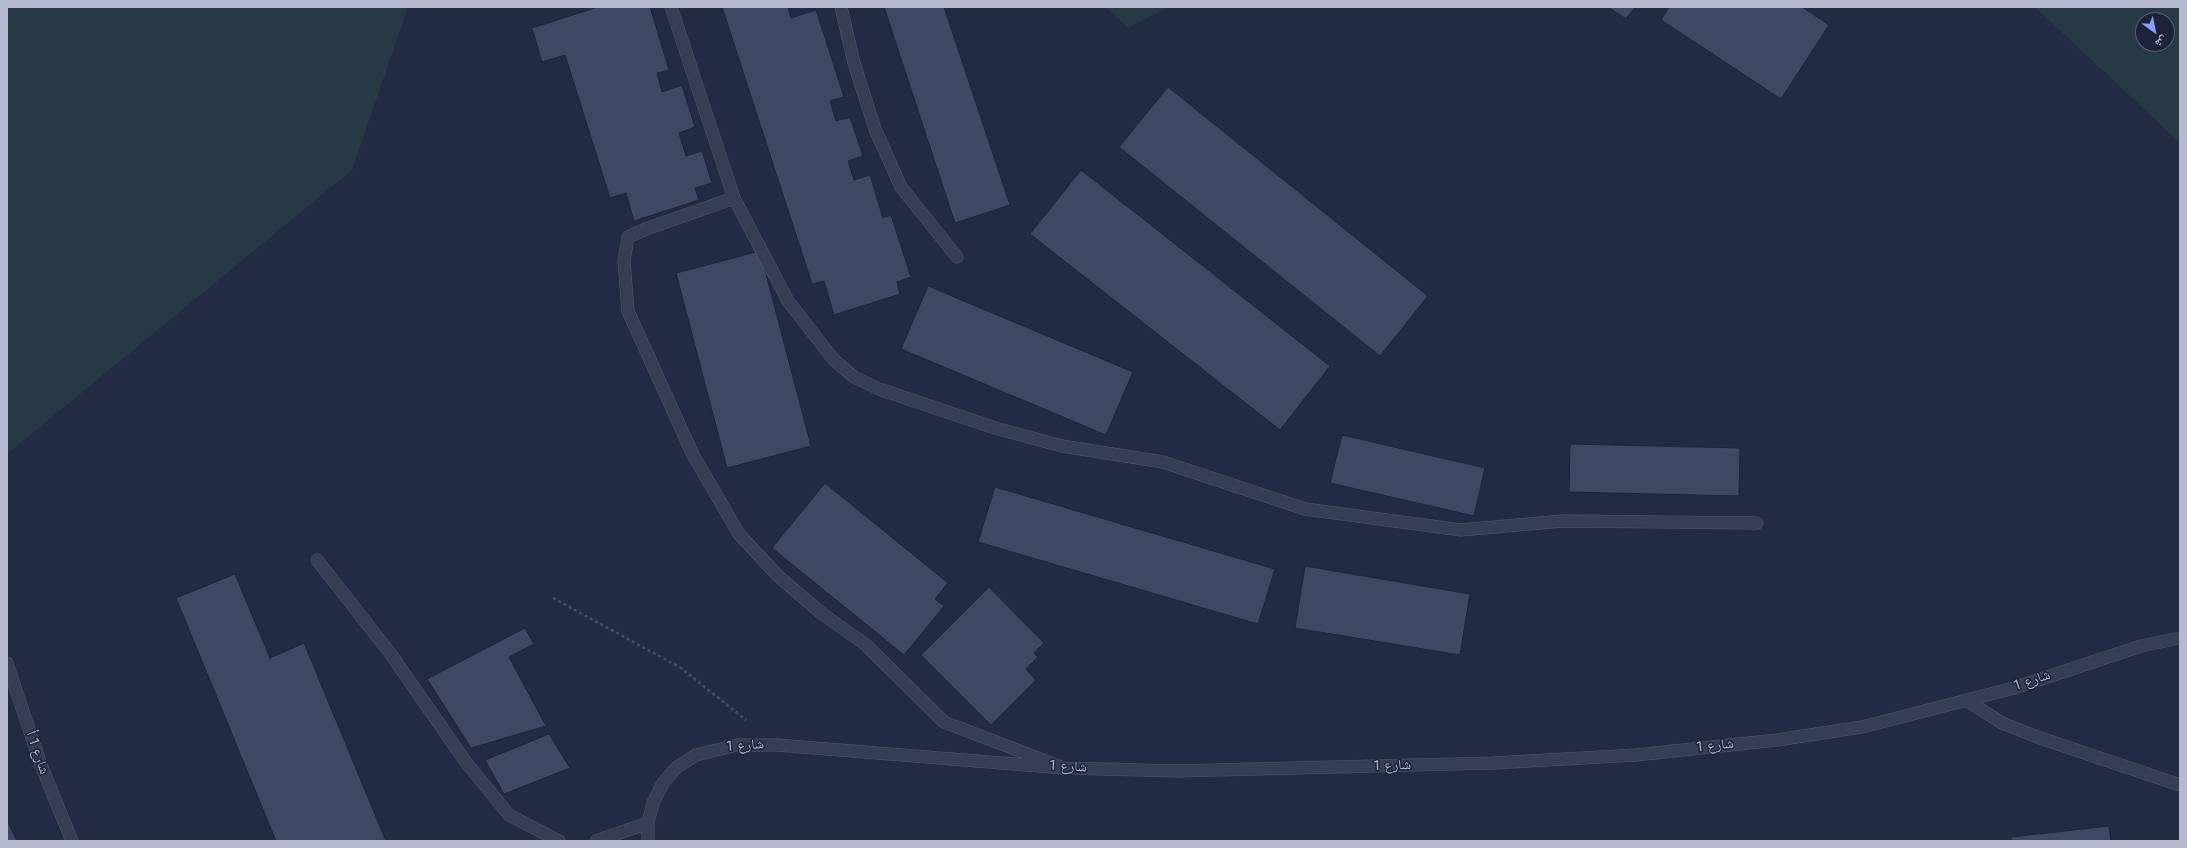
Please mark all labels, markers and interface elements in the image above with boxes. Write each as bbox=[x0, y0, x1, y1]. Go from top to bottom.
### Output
north arrow bbox=[2135, 12, 2175, 52]
text: ش bbox=[2153, 33, 2170, 50]
street label: شارع 1 bbox=[2011, 667, 2053, 695]
street label: شارع 1 أ bbox=[22, 729, 52, 777]
street label: شارع 1 bbox=[725, 736, 765, 756]
street label: شارع 1 bbox=[1695, 736, 1735, 756]
street label: شارع 1 bbox=[1373, 757, 1411, 775]
street label: شارع 1 bbox=[1049, 758, 1087, 776]

